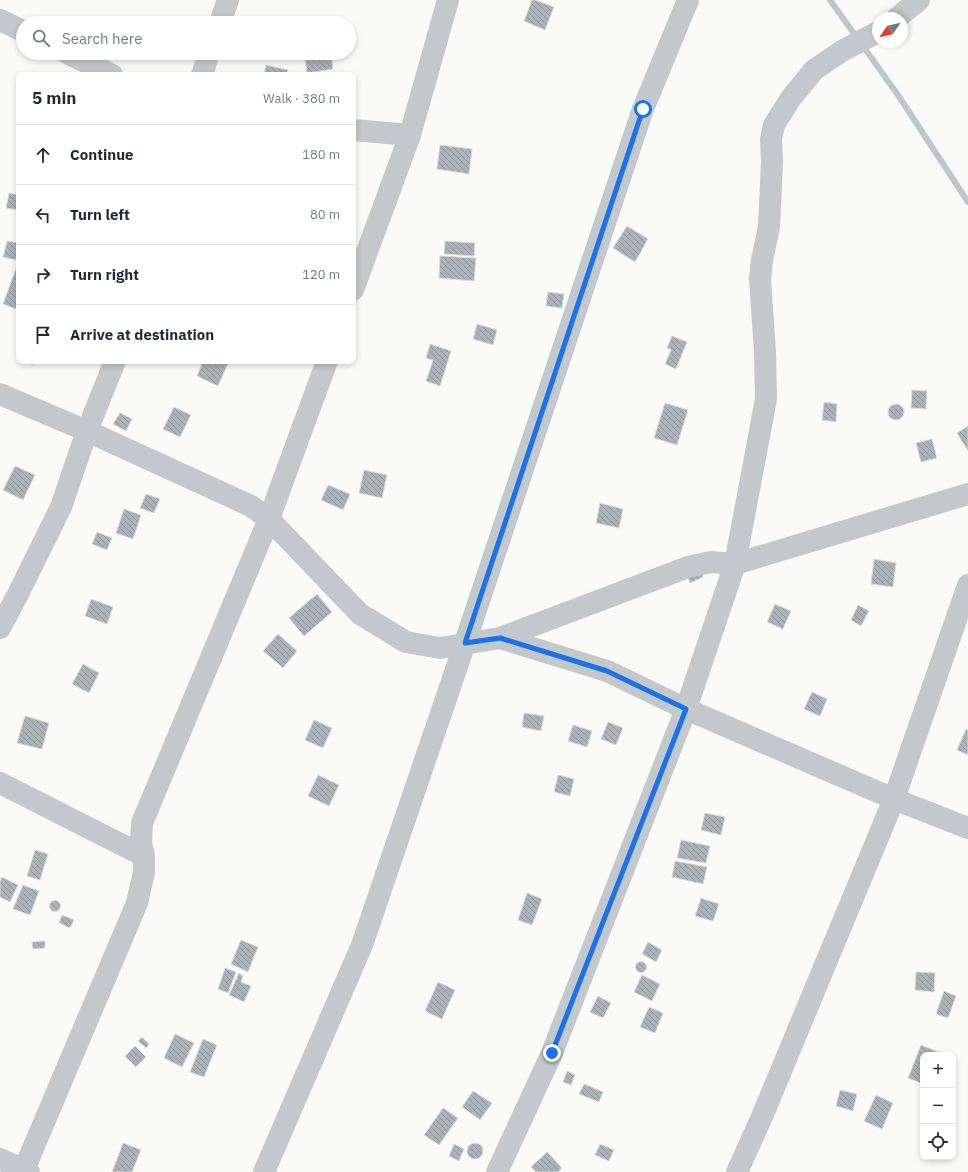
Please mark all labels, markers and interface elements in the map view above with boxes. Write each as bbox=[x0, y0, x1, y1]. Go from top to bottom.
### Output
north arrow bbox=[872, 12, 908, 48]
search box bbox=[16, 16, 356, 60]
icon: search bbox=[30, 27, 52, 49]
text: Search here bbox=[62, 29, 142, 48]
text: 5 min bbox=[32, 87, 76, 109]
text: Walk · 380 m bbox=[263, 90, 340, 107]
route start bbox=[634, 100, 652, 118]
icon: ahead bbox=[32, 144, 54, 166]
text: Continue bbox=[70, 145, 134, 164]
text: 180 m bbox=[302, 146, 340, 163]
icon: left bbox=[32, 204, 54, 226]
text: Turn left bbox=[70, 205, 130, 224]
text: 80 m bbox=[310, 206, 340, 223]
icon: right bbox=[32, 264, 54, 286]
text: Turn right bbox=[70, 265, 139, 284]
text: 120 m bbox=[302, 266, 340, 283]
icon: arrive bbox=[32, 324, 54, 346]
text: Arrive at destination bbox=[70, 325, 214, 344]
route end bbox=[543, 1044, 561, 1062]
map controls bbox=[920, 1052, 956, 1160]
button: + bbox=[920, 1052, 956, 1088]
button: − bbox=[920, 1088, 956, 1124]
button: locate bbox=[920, 1124, 956, 1160]

